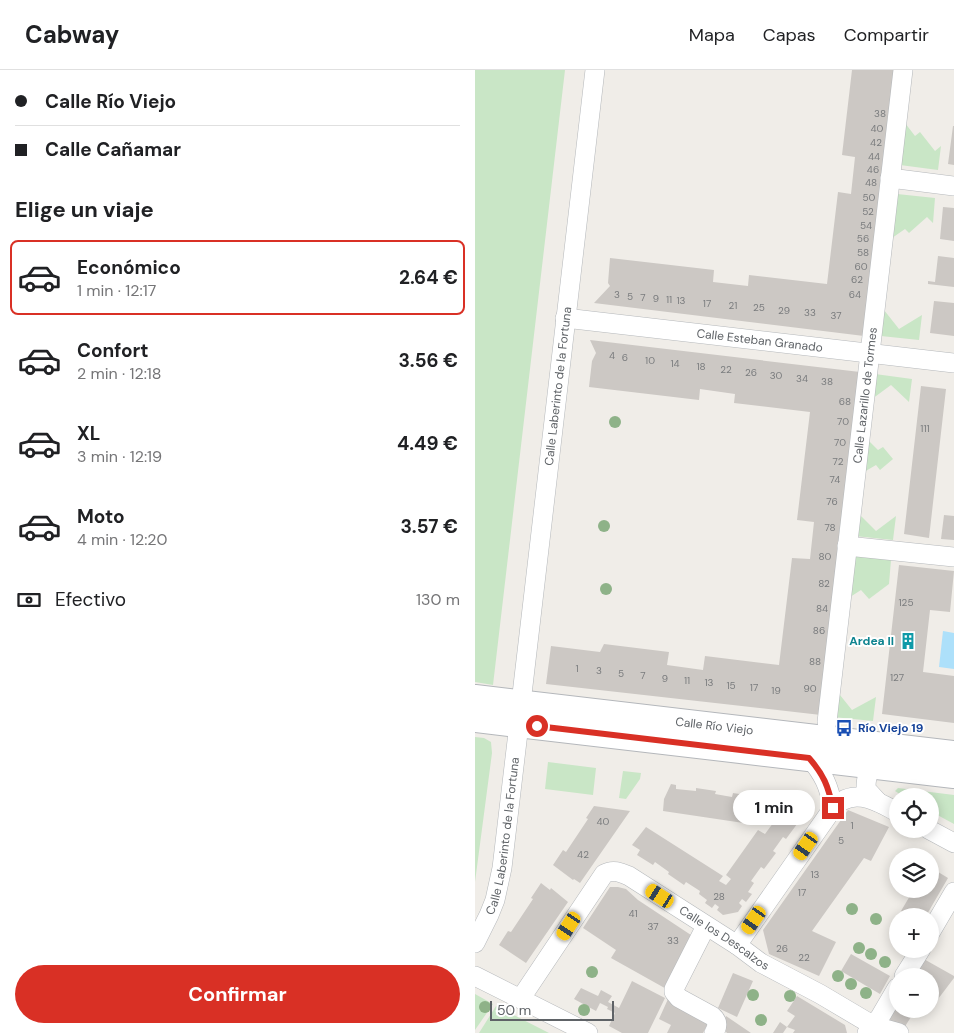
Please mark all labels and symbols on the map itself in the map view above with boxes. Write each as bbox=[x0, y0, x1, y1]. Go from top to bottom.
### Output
house number: 38 bbox=[874, 107, 886, 120]
house number: 40 bbox=[871, 122, 884, 135]
house number: 42 bbox=[870, 136, 882, 149]
house number: 44 bbox=[868, 150, 880, 163]
house number: 46 bbox=[867, 163, 879, 176]
house number: 48 bbox=[865, 176, 877, 189]
house number: 50 bbox=[863, 191, 876, 204]
house number: 52 bbox=[862, 205, 874, 218]
house number: 54 bbox=[860, 219, 872, 232]
house number: 56 bbox=[857, 232, 869, 245]
house number: 58 bbox=[857, 246, 869, 259]
house number: 60 bbox=[854, 260, 868, 273]
house number: 62 bbox=[851, 273, 863, 286]
house number: 3 bbox=[614, 288, 620, 301]
house number: 64 bbox=[849, 288, 861, 301]
house number: 5 bbox=[627, 290, 633, 303]
house number: 7 bbox=[640, 291, 646, 304]
house number: 9 bbox=[653, 292, 659, 305]
house number: 11 bbox=[666, 293, 672, 306]
house number: 13 bbox=[676, 294, 686, 307]
house number: 17 bbox=[703, 297, 711, 310]
house number: 21 bbox=[729, 299, 737, 312]
house number: 25 bbox=[753, 301, 765, 314]
house number: 29 bbox=[778, 304, 790, 317]
street label: Calle Laberinto de la Fortuna bbox=[541, 306, 575, 466]
house number: 33 bbox=[804, 306, 816, 319]
house number: 37 bbox=[830, 309, 842, 322]
street label: Calle Esteban Granado bbox=[696, 325, 824, 356]
street label: Calle Lazarillo de Tormes bbox=[849, 326, 881, 464]
house number: 4 bbox=[609, 349, 615, 362]
house number: 6 bbox=[622, 351, 628, 364]
house number: 10 bbox=[645, 354, 655, 367]
house number: 14 bbox=[670, 357, 680, 370]
house number: 18 bbox=[696, 360, 706, 373]
house number: 22 bbox=[720, 363, 732, 376]
house number: 26 bbox=[745, 366, 757, 379]
house number: 30 bbox=[770, 369, 783, 382]
house number: 34 bbox=[796, 372, 808, 385]
house number: 38 bbox=[821, 375, 833, 388]
house number: 68 bbox=[839, 395, 851, 408]
house number: 70 bbox=[837, 415, 849, 428]
house number: 111 bbox=[920, 422, 930, 435]
house number: 70 bbox=[834, 436, 846, 449]
house number: 72 bbox=[833, 455, 844, 468]
house number: 74 bbox=[830, 473, 840, 486]
house number: 76 bbox=[826, 495, 838, 508]
house number: 78 bbox=[824, 521, 836, 534]
house number: 80 bbox=[819, 550, 832, 563]
house number: 82 bbox=[818, 577, 830, 590]
house number: 125 bbox=[899, 596, 913, 609]
house number: 84 bbox=[816, 602, 828, 615]
house number: 86 bbox=[813, 624, 825, 637]
building icon: Ardea II bbox=[898, 631, 918, 651]
place label: Ardea II bbox=[849, 633, 894, 649]
house number: 88 bbox=[809, 655, 821, 668]
house number: 1 bbox=[575, 662, 579, 675]
house number: 3 bbox=[596, 664, 602, 677]
house number: 5 bbox=[618, 667, 624, 680]
house number: 7 bbox=[640, 669, 646, 682]
house number: 127 bbox=[890, 671, 904, 684]
house number: 9 bbox=[662, 672, 668, 685]
house number: 11 bbox=[684, 674, 690, 687]
house number: 13 bbox=[704, 676, 714, 689]
house number: 15 bbox=[726, 679, 736, 692]
house number: 17 bbox=[750, 681, 758, 694]
house number: 90 bbox=[803, 682, 817, 695]
house number: 19 bbox=[771, 684, 781, 697]
street label: Calle Río Viejo bbox=[674, 713, 754, 738]
route start bbox=[526, 715, 548, 737]
bus stop icon: Río Viejo 19 bbox=[834, 718, 854, 738]
place label: Río Viejo 19 bbox=[858, 720, 924, 736]
street label: Calle Laberinto de la Fortuna bbox=[482, 756, 523, 917]
callout: 1 min bbox=[733, 790, 815, 826]
route end bbox=[822, 797, 844, 819]
house number: 40 bbox=[597, 815, 610, 828]
house number: 1 bbox=[850, 819, 854, 832]
car bbox=[791, 829, 820, 863]
house number: 5 bbox=[838, 834, 844, 847]
house number: 42 bbox=[577, 848, 589, 861]
house number: 13 bbox=[810, 868, 820, 881]
car bbox=[643, 882, 676, 910]
house number: 17 bbox=[798, 886, 806, 899]
house number: 28 bbox=[713, 890, 725, 903]
street label: Calle los Descalzos bbox=[676, 902, 772, 974]
car bbox=[739, 903, 768, 937]
house number: 41 bbox=[628, 907, 638, 920]
car bbox=[554, 909, 583, 943]
house number: 37 bbox=[647, 920, 659, 933]
house number: 33 bbox=[667, 934, 679, 947]
house number: 26 bbox=[776, 942, 788, 955]
house number: 22 bbox=[798, 951, 810, 964]
scale bar bbox=[490, 998, 614, 1021]

